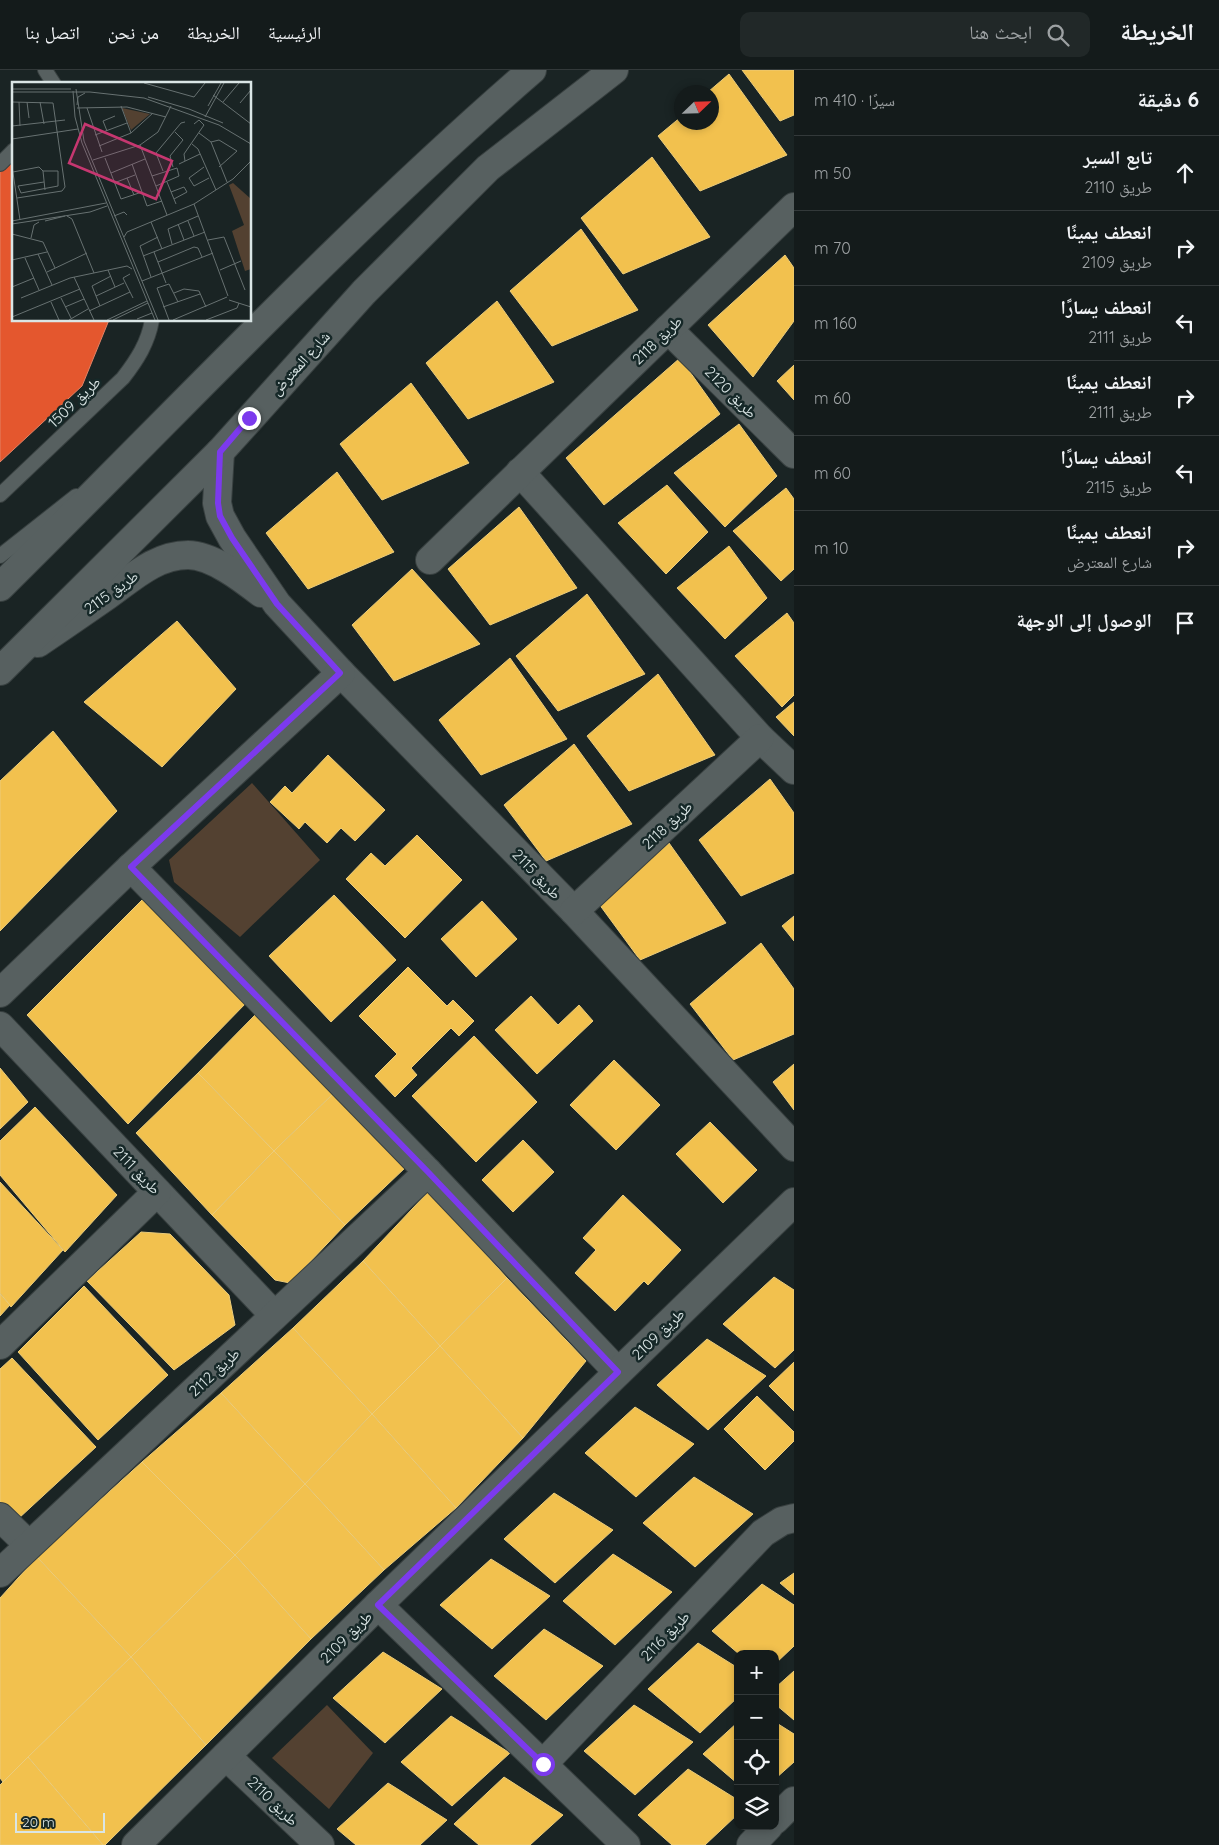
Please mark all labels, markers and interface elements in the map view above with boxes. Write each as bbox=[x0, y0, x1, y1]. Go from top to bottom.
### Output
search box bbox=[740, 12, 1090, 57]
text: الخريطة bbox=[1120, 16, 1194, 46]
text: ابحث هنا bbox=[969, 20, 1032, 44]
text: اتصل بنا bbox=[25, 21, 80, 44]
text: من نحن bbox=[108, 21, 159, 44]
text: الخريطة bbox=[187, 21, 240, 44]
text: الرئيسية bbox=[268, 21, 321, 44]
icon: search bbox=[1044, 21, 1072, 49]
inset map bbox=[12, 82, 251, 321]
north arrow bbox=[674, 85, 719, 130]
text: 6 دقيقة bbox=[1137, 86, 1199, 112]
text: سيرًا · 410 m bbox=[814, 90, 895, 110]
text: تابع السير bbox=[1083, 145, 1152, 169]
icon: ahead bbox=[1171, 159, 1199, 187]
text: 50 m bbox=[814, 163, 851, 183]
text: طريق 2110 bbox=[1085, 177, 1152, 197]
text: انعطف يمينًا bbox=[1066, 220, 1152, 244]
icon: right bbox=[1171, 234, 1199, 262]
text: 70 m bbox=[814, 238, 851, 258]
text: طريق 2109 bbox=[1082, 252, 1152, 272]
text: انعطف يسارًا bbox=[1061, 295, 1152, 319]
icon: left bbox=[1171, 309, 1199, 337]
street label: طريق 2118 bbox=[628, 311, 687, 369]
text: 160 m bbox=[814, 313, 857, 333]
street label: شارع المعترض bbox=[266, 327, 335, 400]
text: طريق 2111 bbox=[1088, 327, 1152, 347]
street label: طريق 2120 bbox=[700, 362, 761, 423]
text: انعطف يمينًا bbox=[1066, 370, 1152, 394]
street label: طريق 1509 bbox=[44, 372, 105, 432]
icon: right bbox=[1171, 384, 1199, 412]
text: 60 m bbox=[814, 388, 851, 408]
text: طريق 2111 bbox=[1088, 402, 1152, 422]
route end bbox=[238, 407, 261, 430]
text: انعطف يسارًا bbox=[1061, 445, 1152, 469]
icon: left bbox=[1171, 459, 1199, 487]
text: 60 m bbox=[814, 463, 851, 483]
text: طريق 2115 bbox=[1085, 477, 1152, 497]
text: انعطف يمينًا bbox=[1066, 520, 1152, 544]
icon: right bbox=[1171, 534, 1199, 562]
text: 10 m bbox=[814, 538, 848, 558]
text: شارع المعترض bbox=[1067, 552, 1152, 572]
street label: طريق 2115 bbox=[80, 566, 142, 619]
text: الوصول إلى الوجهة bbox=[1016, 608, 1152, 632]
icon: arrive bbox=[1171, 609, 1199, 637]
street label: طريق 2118 bbox=[638, 797, 697, 854]
street label: طريق 2115 bbox=[508, 845, 566, 904]
street label: طريق 2111 bbox=[109, 1142, 165, 1199]
street label: طريق 2109 bbox=[628, 1304, 689, 1364]
street label: طريق 2112 bbox=[185, 1344, 244, 1401]
street label: طريق 2109 bbox=[316, 1607, 377, 1668]
street label: طريق 2116 bbox=[637, 1607, 694, 1666]
map controls bbox=[734, 1650, 779, 1830]
button: + bbox=[734, 1650, 779, 1695]
button: − bbox=[734, 1695, 779, 1740]
button: locate bbox=[734, 1740, 779, 1785]
route start bbox=[532, 1753, 555, 1776]
street label: طريق 2110 bbox=[243, 1772, 302, 1831]
button: layers bbox=[734, 1785, 779, 1830]
scale bar bbox=[15, 1810, 105, 1833]
text: 20 m bbox=[22, 1813, 55, 1831]

